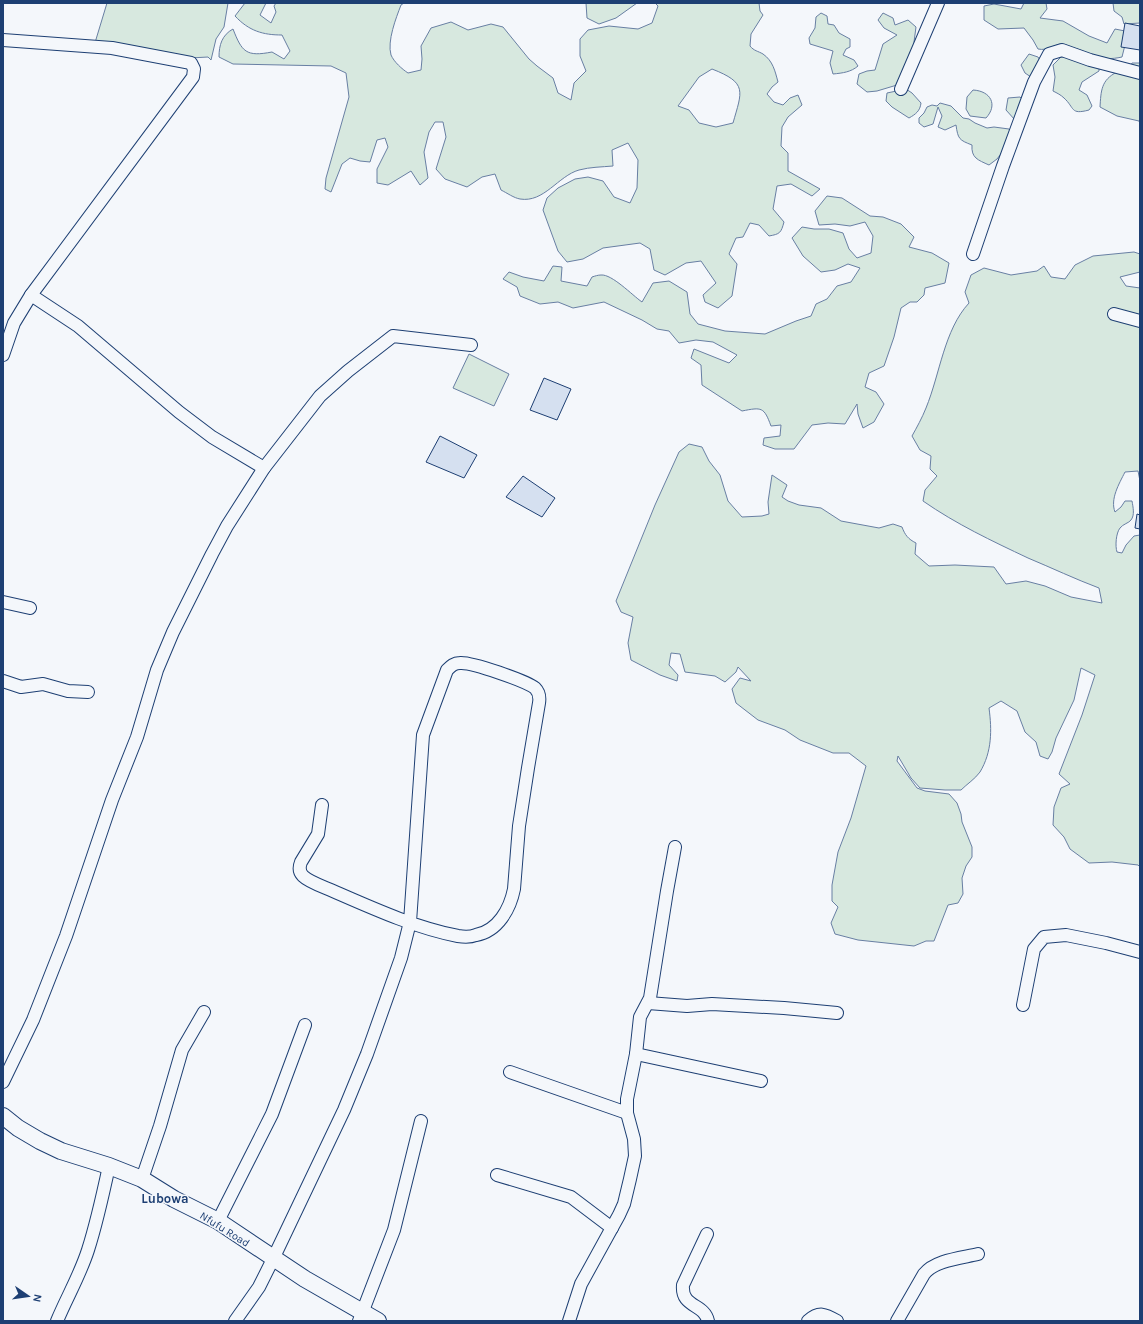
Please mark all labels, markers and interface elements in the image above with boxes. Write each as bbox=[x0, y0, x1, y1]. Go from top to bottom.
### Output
district label: Lubowa bbox=[141, 1191, 189, 1206]
street label: Nfufu Road bbox=[197, 1209, 252, 1250]
north arrow bbox=[8, 1276, 48, 1316]
text: N bbox=[30, 1293, 44, 1303]

